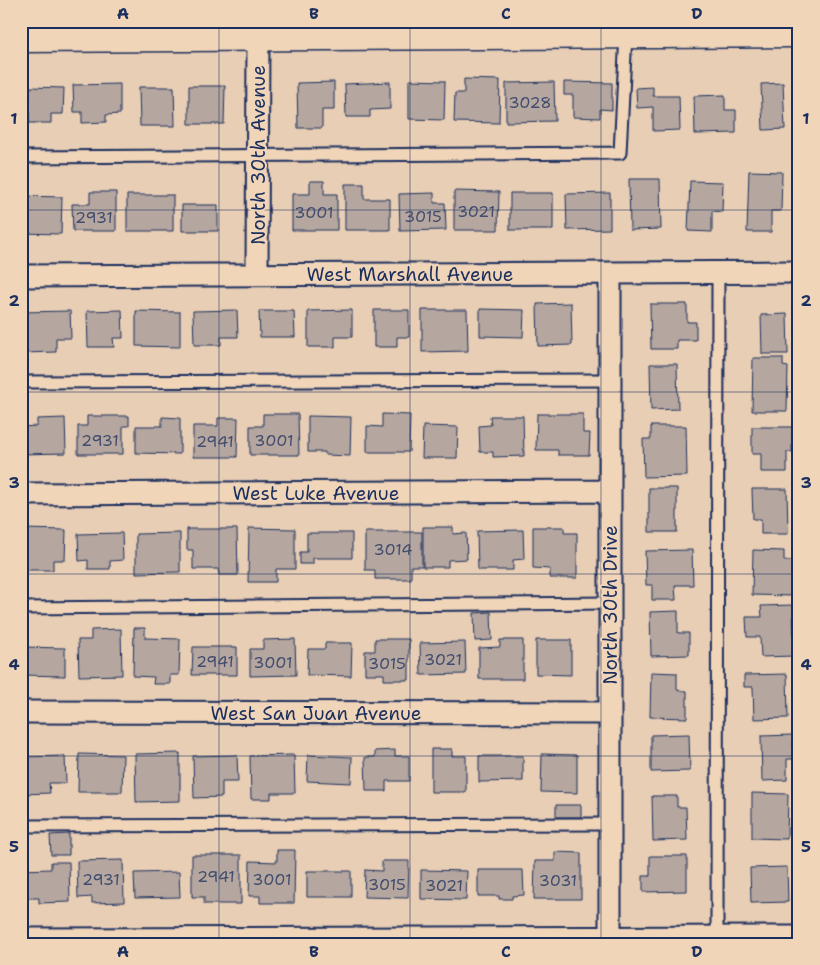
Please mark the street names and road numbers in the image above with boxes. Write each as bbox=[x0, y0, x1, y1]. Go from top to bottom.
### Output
street label: North 30th Avenue bbox=[246, 65, 271, 245]
street label: West Marshall Avenue bbox=[306, 262, 514, 287]
street label: West Luke Avenue bbox=[233, 481, 399, 506]
street label: North 30th Drive bbox=[598, 525, 623, 685]
street label: West San Juan Avenue bbox=[210, 701, 422, 726]

